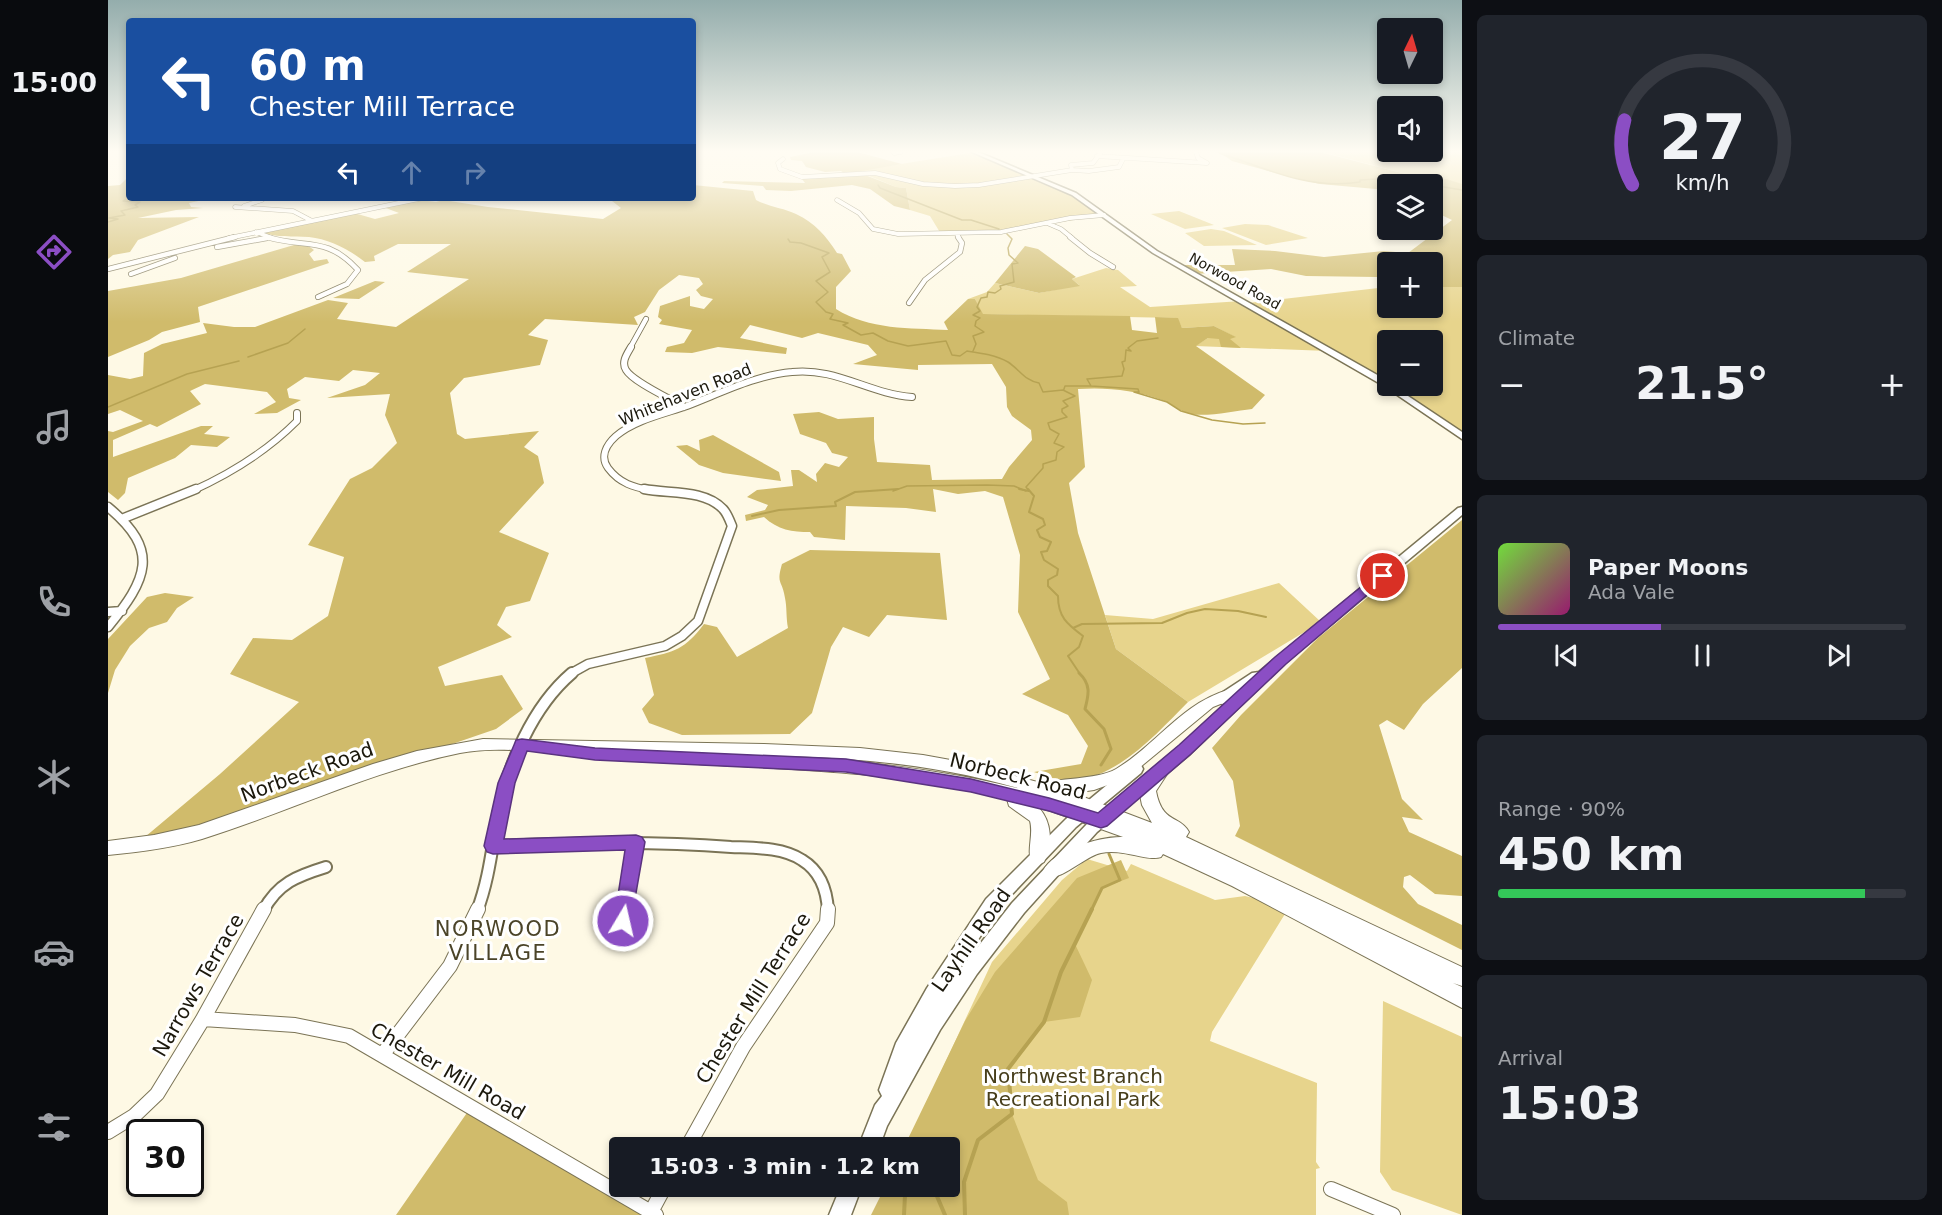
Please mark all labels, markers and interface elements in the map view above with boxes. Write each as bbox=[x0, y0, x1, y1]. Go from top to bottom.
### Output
north arrow bbox=[1377, 18, 1443, 84]
map controls bbox=[1377, 18, 1443, 396]
text: 60 m bbox=[249, 41, 366, 90]
icon: left bbox=[150, 42, 228, 120]
text: 15:00 bbox=[11, 67, 97, 98]
text: Chester Mill Terrace bbox=[249, 91, 515, 122]
button: sound bbox=[1377, 96, 1443, 162]
text: 27 bbox=[1659, 101, 1745, 174]
icon: left bbox=[332, 156, 365, 189]
icon: ahead bbox=[395, 156, 428, 189]
icon: right bbox=[458, 156, 491, 189]
text: km/h bbox=[1675, 170, 1729, 195]
button: layers bbox=[1377, 174, 1443, 240]
icon: directions bbox=[33, 231, 75, 273]
street label: Norwood Road bbox=[1187, 249, 1283, 313]
button: + bbox=[1377, 252, 1443, 318]
text: Climate bbox=[1498, 326, 1575, 350]
button: − bbox=[1377, 330, 1443, 396]
text: 21.5° bbox=[1635, 357, 1769, 410]
street label: Whitehaven Road bbox=[616, 359, 754, 430]
text: − bbox=[1498, 365, 1526, 404]
text: + bbox=[1878, 365, 1906, 404]
icon: music bbox=[33, 406, 75, 448]
pin bbox=[1357, 550, 1408, 601]
text: Paper Moons bbox=[1588, 555, 1748, 580]
icon: arrive bbox=[1366, 559, 1399, 592]
text: Ada Vale bbox=[1588, 580, 1675, 604]
icon: phone bbox=[33, 581, 75, 623]
icon: previous bbox=[1550, 639, 1583, 672]
icon: pause bbox=[1686, 639, 1719, 672]
icon: next bbox=[1822, 639, 1855, 672]
street label: Norbeck Road bbox=[237, 737, 377, 807]
street label: Norbeck Road bbox=[947, 747, 1089, 805]
icon: climate bbox=[33, 756, 75, 798]
text: Range · 90% bbox=[1498, 797, 1625, 821]
text: 450 km bbox=[1498, 828, 1684, 881]
street label: Layhill Road bbox=[926, 884, 1016, 996]
position arrow bbox=[591, 889, 655, 953]
street label: Chester Mill Terrace bbox=[691, 908, 815, 1088]
street label: Narrows Terrace bbox=[147, 909, 249, 1061]
district label: NORWOOD VILLAGE bbox=[435, 917, 561, 965]
icon: car bbox=[33, 931, 75, 973]
street label: Chester Mill Road bbox=[366, 1017, 530, 1125]
text: Arrival bbox=[1498, 1046, 1563, 1070]
park label: Northwest Branch Recreational Park bbox=[983, 1064, 1163, 1111]
text: 15:03 bbox=[1498, 1077, 1641, 1130]
icon: filters bbox=[33, 1106, 75, 1148]
speed limit sign: 30 bbox=[126, 1119, 204, 1197]
text: 15:03 · 3 min · 1.2 km bbox=[649, 1154, 920, 1179]

